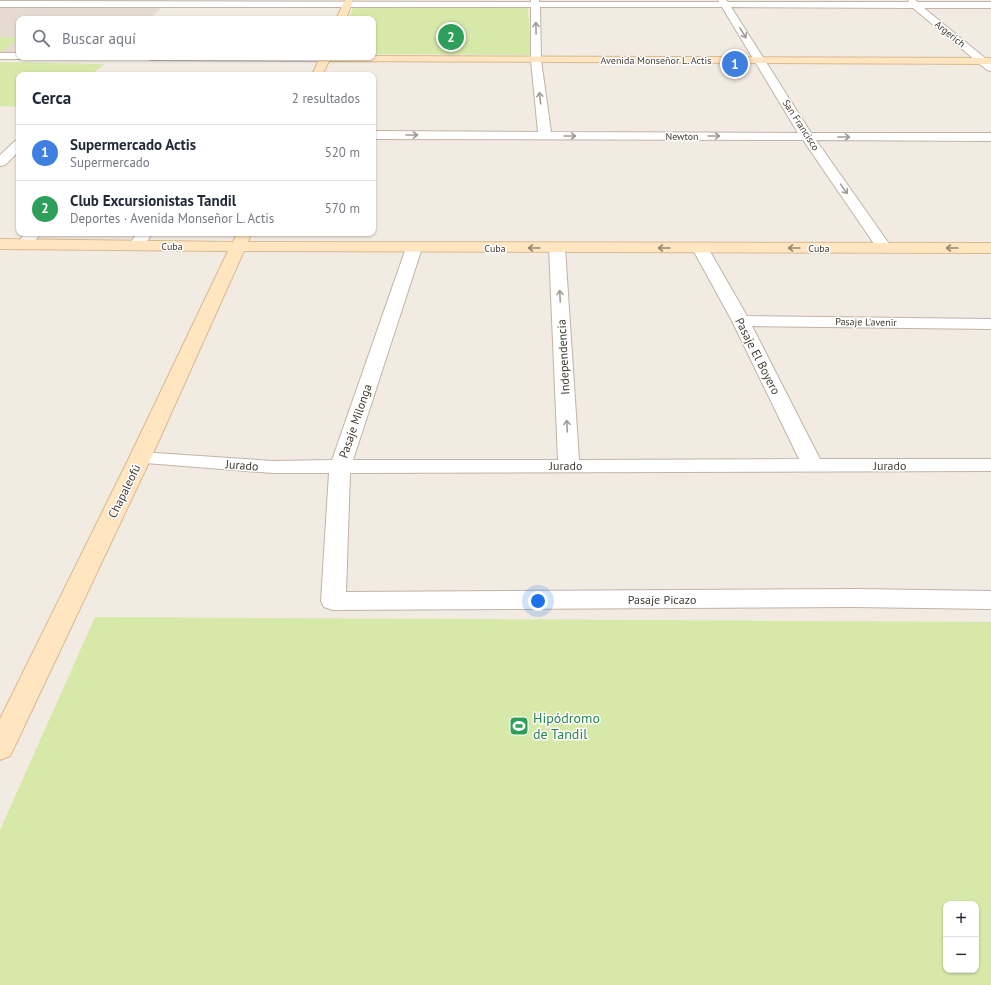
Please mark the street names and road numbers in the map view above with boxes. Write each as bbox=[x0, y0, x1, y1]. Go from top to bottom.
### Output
street label: Argerich bbox=[932, 18, 968, 50]
street label: Avenida Monseñor L. Actis bbox=[601, 54, 711, 67]
street label: San Francisco bbox=[780, 97, 822, 153]
street label: Newton bbox=[665, 130, 699, 143]
street label: Cuba bbox=[161, 240, 183, 253]
street label: Cuba bbox=[484, 242, 506, 255]
street label: Cuba bbox=[808, 242, 830, 255]
street label: Pasaje El Boyero bbox=[732, 315, 784, 397]
street label: Pasaje L'avenir bbox=[835, 315, 897, 329]
street label: Independencia bbox=[554, 319, 572, 395]
street label: Pasaje Milonga bbox=[335, 382, 375, 460]
street label: Jurado bbox=[224, 456, 259, 474]
street label: Jurado bbox=[549, 458, 582, 473]
street label: Jurado bbox=[873, 458, 906, 473]
street label: Chapaleofú bbox=[105, 462, 143, 520]
street label: Pasaje Picazo bbox=[628, 592, 696, 607]

